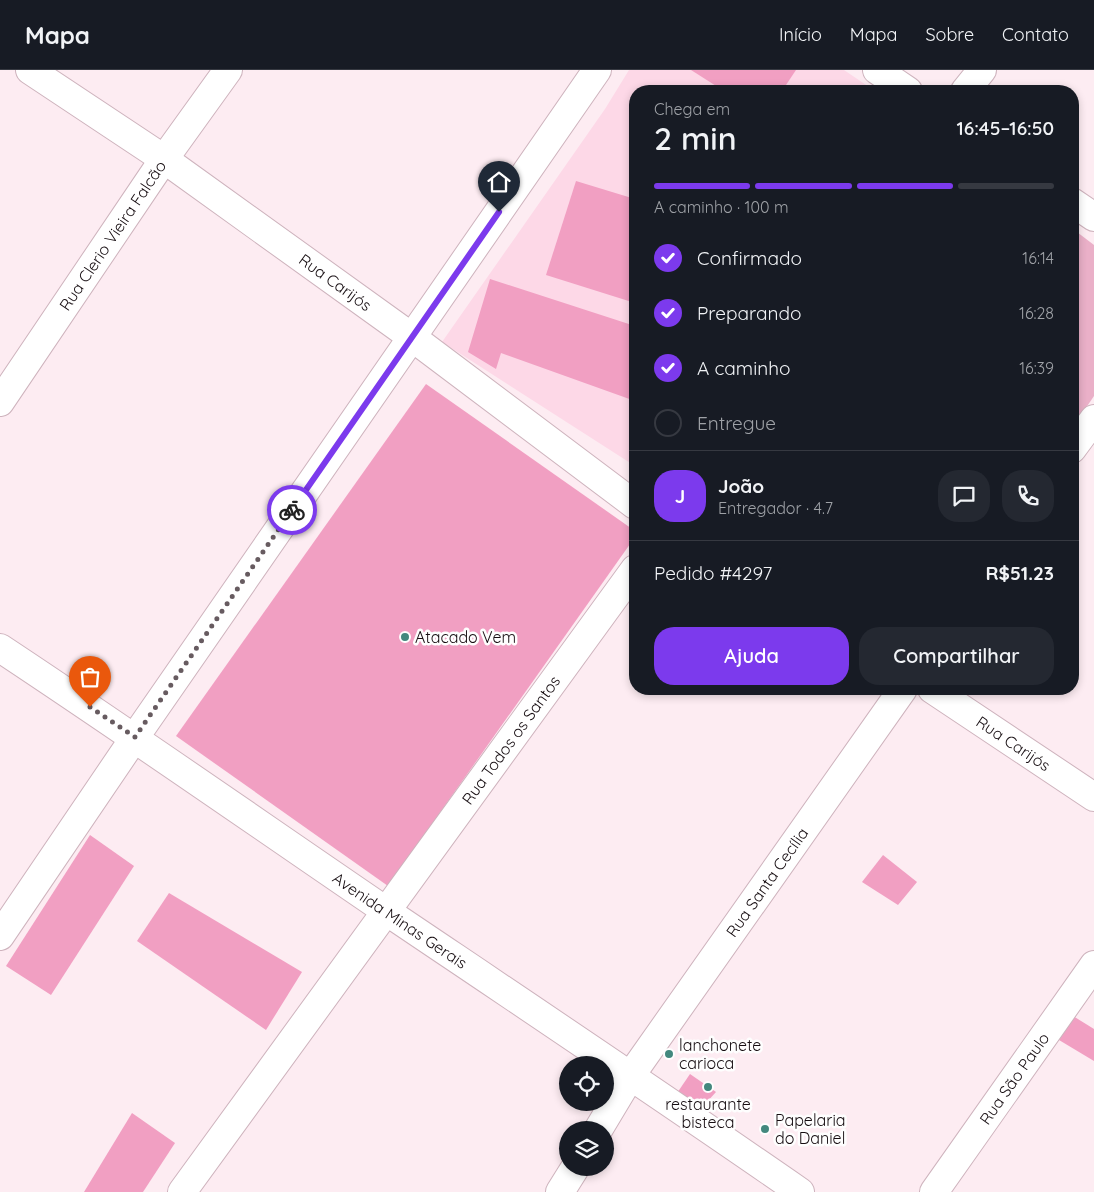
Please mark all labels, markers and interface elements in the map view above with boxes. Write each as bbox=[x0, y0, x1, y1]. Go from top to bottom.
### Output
text: Mapa bbox=[25, 20, 90, 50]
text: Início bbox=[779, 23, 822, 46]
text: Mapa bbox=[850, 23, 897, 46]
text: Sobre bbox=[925, 23, 974, 46]
text: Contato bbox=[1002, 23, 1069, 46]
text: Chega em bbox=[654, 99, 730, 119]
text: 16:45–16:50 bbox=[956, 116, 1054, 140]
text: 2 min bbox=[654, 118, 737, 158]
street label: Rua Clerio Vieira Falcão bbox=[55, 157, 170, 314]
pin bbox=[478, 161, 520, 212]
icon: home bbox=[485, 168, 513, 196]
text: A caminho · 100 m bbox=[654, 197, 789, 217]
icon: check bbox=[654, 244, 682, 272]
text: Confirmado bbox=[697, 246, 802, 270]
text: 16:14 bbox=[1022, 248, 1054, 268]
street label: Rua Carijós bbox=[295, 249, 376, 315]
icon: check bbox=[654, 299, 682, 327]
text: Preparando bbox=[697, 301, 802, 325]
text: 16:28 bbox=[1019, 303, 1054, 323]
icon: check bbox=[654, 354, 682, 382]
text: A caminho bbox=[697, 356, 790, 380]
text: 16:39 bbox=[1019, 358, 1054, 378]
text: Entregue bbox=[697, 411, 776, 435]
button: chat bbox=[938, 470, 990, 522]
button: phone bbox=[1002, 470, 1054, 522]
text: João bbox=[718, 474, 764, 498]
text: J bbox=[675, 484, 685, 508]
courier bbox=[267, 485, 317, 535]
icon: bike bbox=[278, 496, 306, 524]
text: Entregador · 4.7 bbox=[718, 498, 833, 518]
text: Pedido #4297 bbox=[654, 561, 772, 585]
text: R$51.23 bbox=[986, 561, 1054, 585]
place label: Atacado Vem bbox=[415, 627, 516, 647]
button: Ajuda bbox=[654, 627, 849, 685]
button: Compartilhar bbox=[859, 627, 1054, 685]
marker: Atacado Vem bbox=[399, 631, 411, 643]
pin bbox=[69, 656, 111, 707]
icon: bag bbox=[76, 663, 104, 691]
street label: Rua Todos os Santos bbox=[457, 672, 564, 808]
street label: Rua Carijós bbox=[973, 711, 1054, 775]
street label: Rua Santa Cecília bbox=[721, 824, 812, 941]
street label: Avenida Minas Gerais bbox=[329, 868, 471, 973]
street label: Rua São Paulo bbox=[975, 1029, 1053, 1128]
place label: lanchonete carioca bbox=[679, 1035, 761, 1073]
marker: lanchonete carioca bbox=[663, 1048, 675, 1060]
map controls bbox=[559, 1056, 614, 1176]
button: locate bbox=[559, 1056, 614, 1111]
marker: restaurante bisteca bbox=[702, 1081, 714, 1093]
place label: restaurante bisteca bbox=[665, 1094, 751, 1132]
place label: Papelaria do Daniel bbox=[775, 1110, 846, 1148]
button: layers bbox=[559, 1121, 614, 1176]
marker: Papelaria do Daniel bbox=[759, 1123, 771, 1135]

